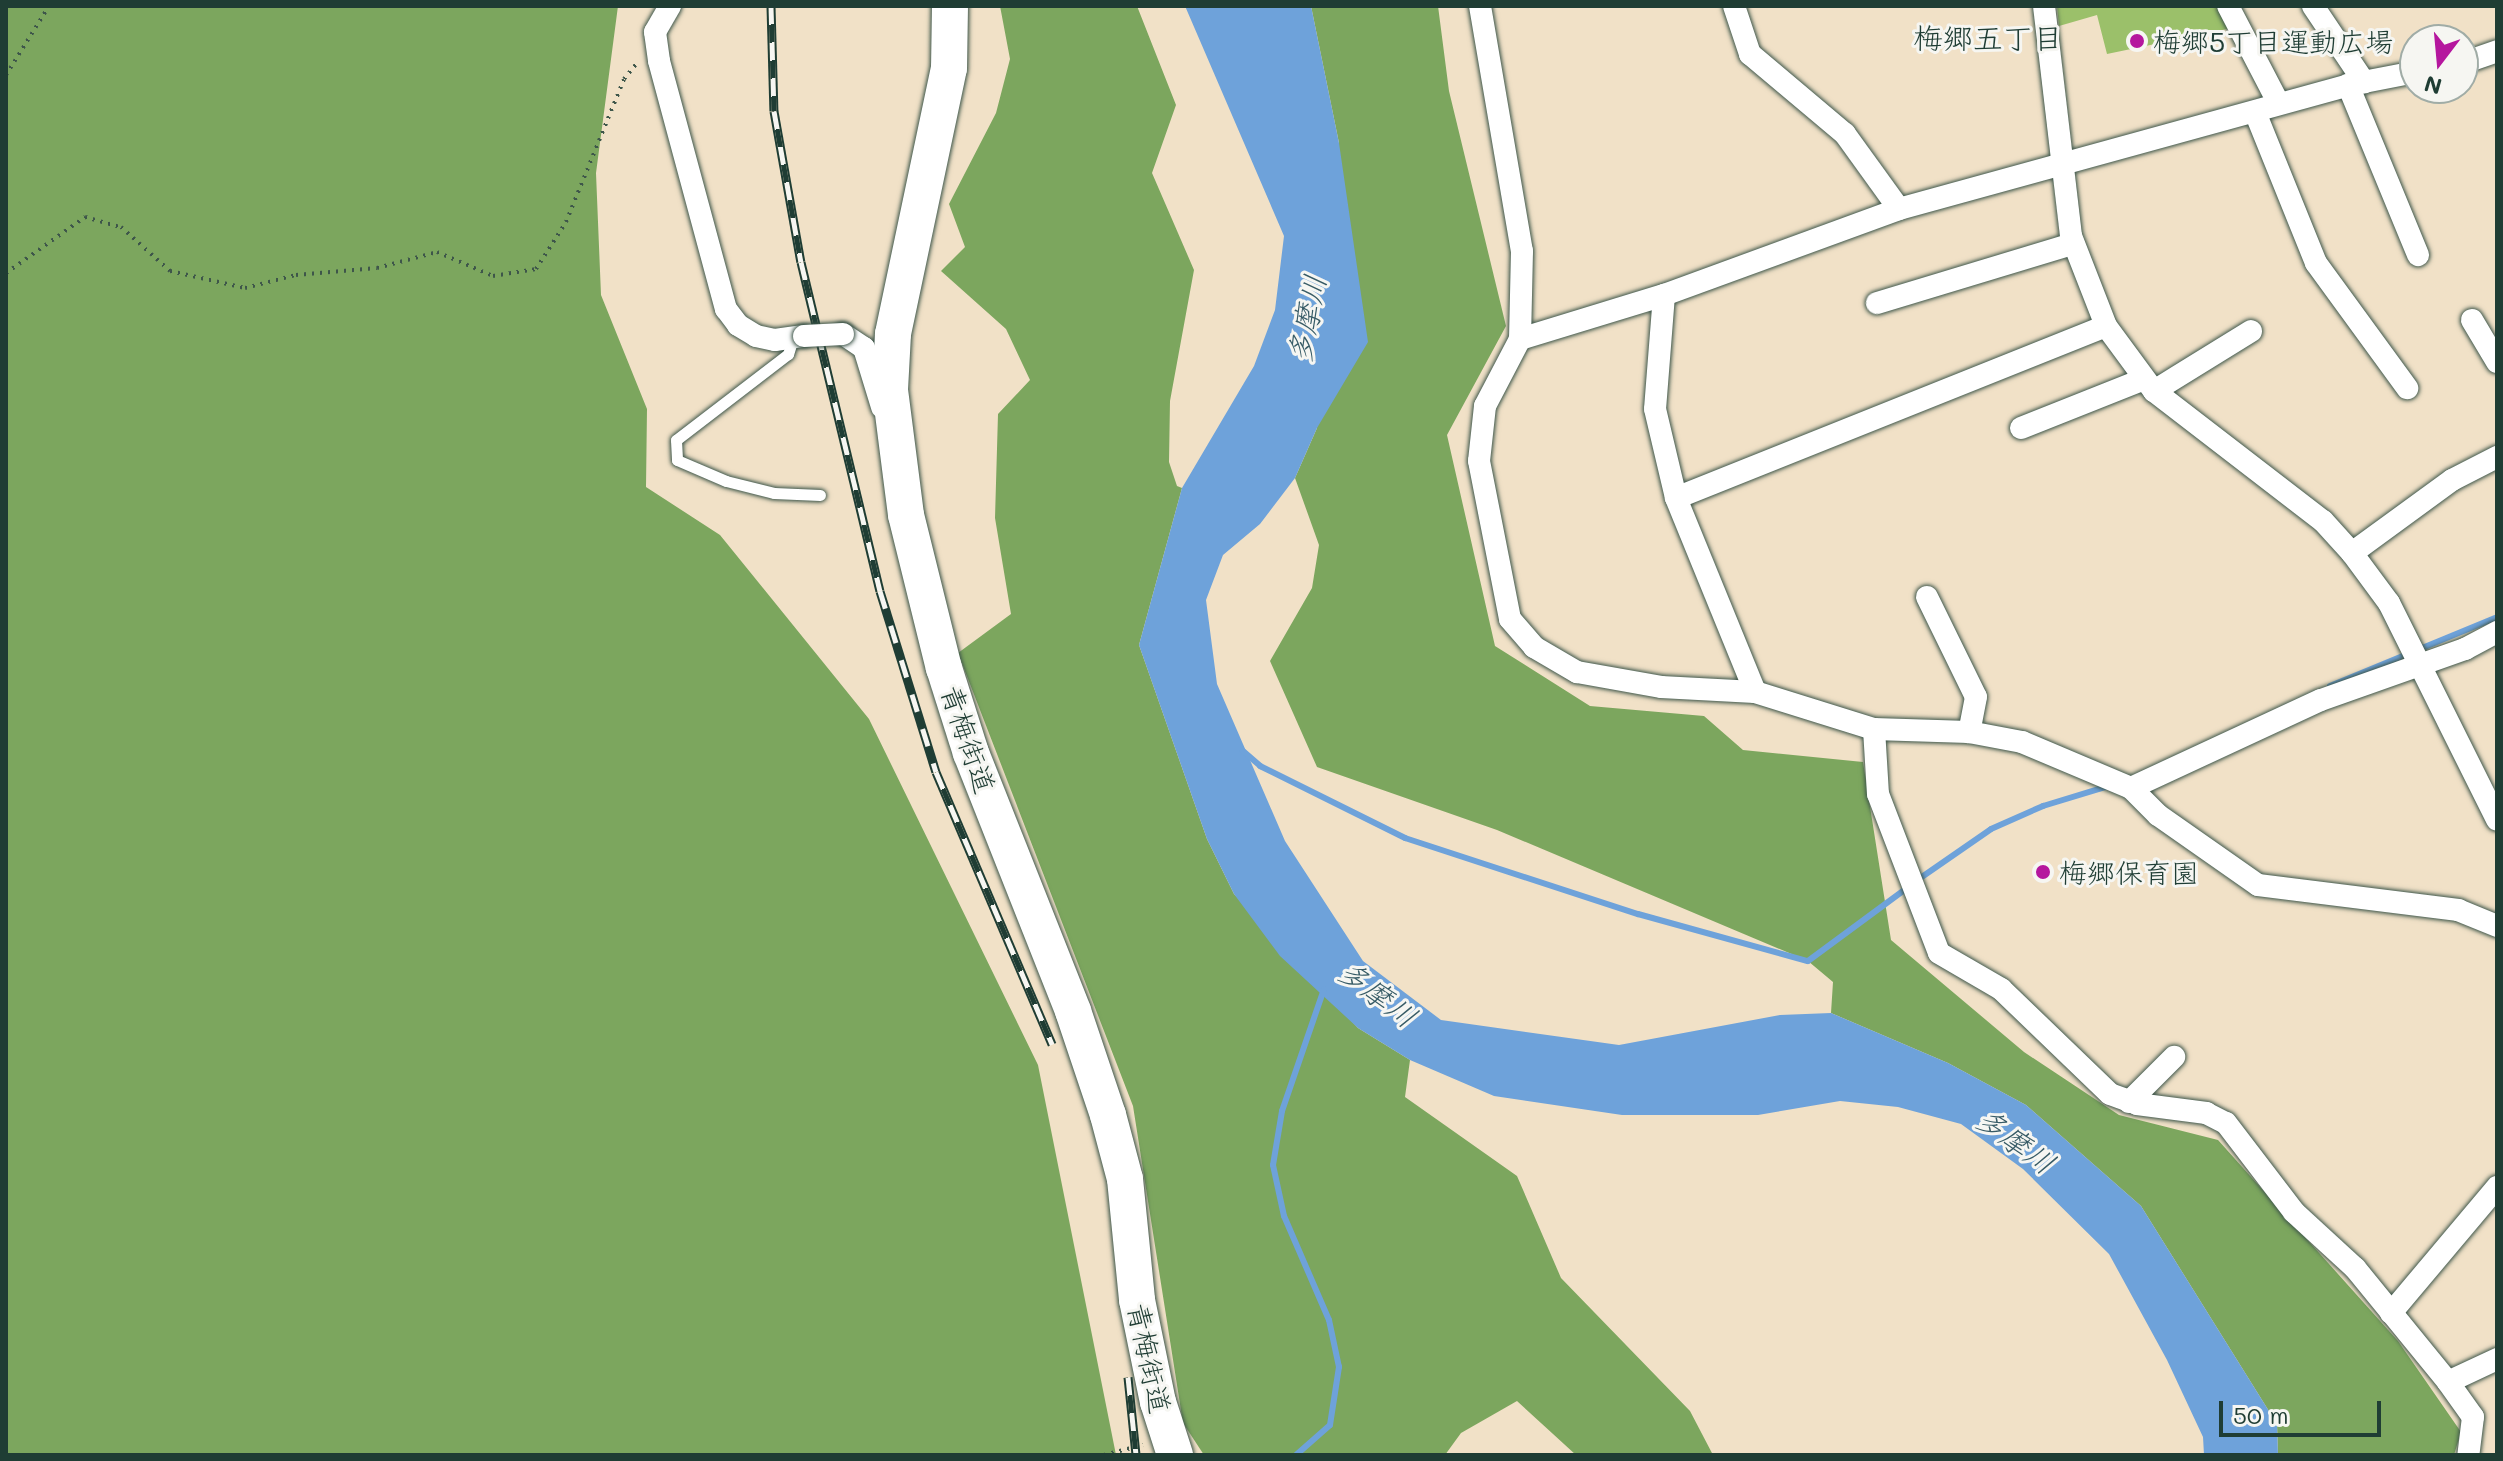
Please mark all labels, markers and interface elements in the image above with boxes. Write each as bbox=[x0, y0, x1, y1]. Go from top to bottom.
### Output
district label: 梅郷五丁目 bbox=[1913, 19, 2063, 55]
place label: 梅郷5丁目運動広場 bbox=[2153, 24, 2393, 58]
north arrow bbox=[2399, 24, 2479, 104]
marker: 梅郷5丁目運動広場 bbox=[2128, 32, 2146, 50]
text: N bbox=[2421, 69, 2445, 102]
water label: 多摩川 bbox=[1280, 271, 1332, 367]
street label: 青梅街道 bbox=[935, 681, 1003, 797]
place label: 梅郷保育園 bbox=[2059, 855, 2199, 889]
marker: 梅郷保育園 bbox=[2034, 863, 2052, 881]
water label: 多摩川 bbox=[1331, 952, 1425, 1034]
water label: 多摩川 bbox=[1969, 1099, 2063, 1181]
street label: 青梅街道 bbox=[1122, 1300, 1178, 1416]
scale bar bbox=[2223, 1385, 2385, 1435]
text: 50 m bbox=[2233, 1399, 2289, 1430]

